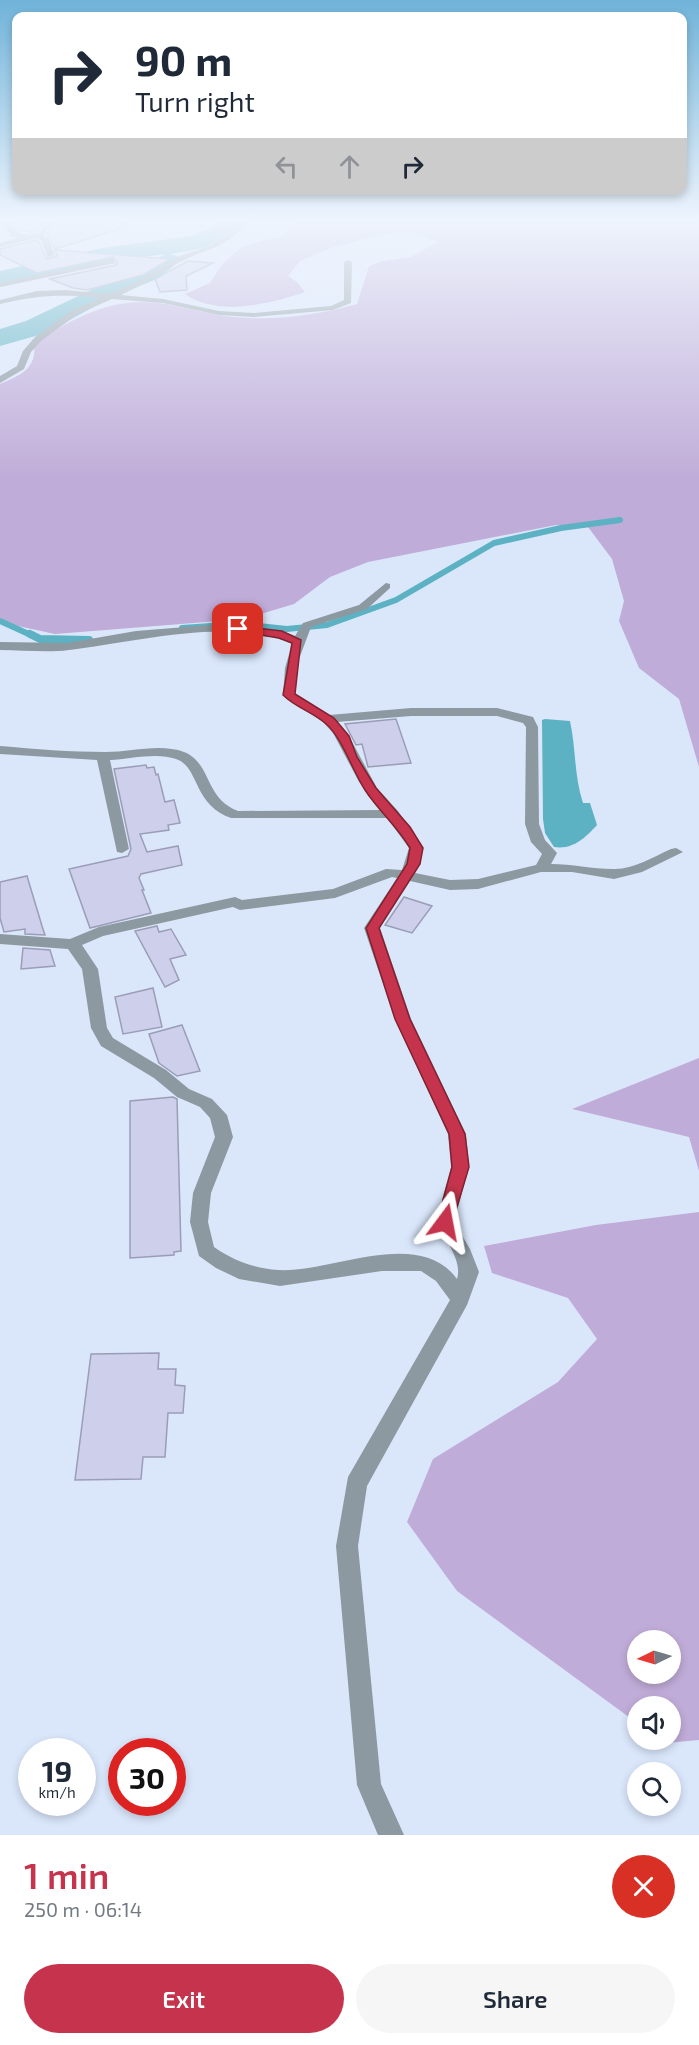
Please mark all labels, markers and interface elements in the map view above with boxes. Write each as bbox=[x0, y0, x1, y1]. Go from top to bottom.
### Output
text: 90 m bbox=[135, 34, 232, 84]
icon: right bbox=[36, 36, 114, 114]
text: Turn right bbox=[135, 85, 255, 117]
icon: left bbox=[270, 150, 303, 183]
icon: ahead bbox=[333, 150, 366, 183]
icon: right bbox=[396, 150, 429, 183]
pin bbox=[212, 603, 263, 654]
icon: arrive bbox=[221, 612, 254, 645]
position arrow bbox=[413, 1190, 477, 1254]
north arrow bbox=[627, 1630, 681, 1684]
map controls bbox=[627, 1630, 681, 1816]
button: sound bbox=[627, 1696, 681, 1750]
speed limit sign: 30 bbox=[108, 1738, 186, 1816]
text: 19 bbox=[42, 1752, 72, 1788]
button: search bbox=[627, 1762, 681, 1816]
text: km/h bbox=[38, 1783, 76, 1801]
text: 1 min bbox=[24, 1853, 109, 1896]
button: close bbox=[612, 1855, 675, 1918]
text: 250 m · 06:14 bbox=[24, 1897, 142, 1921]
button: Exit bbox=[24, 1964, 344, 2033]
button: Share bbox=[356, 1964, 675, 2033]

